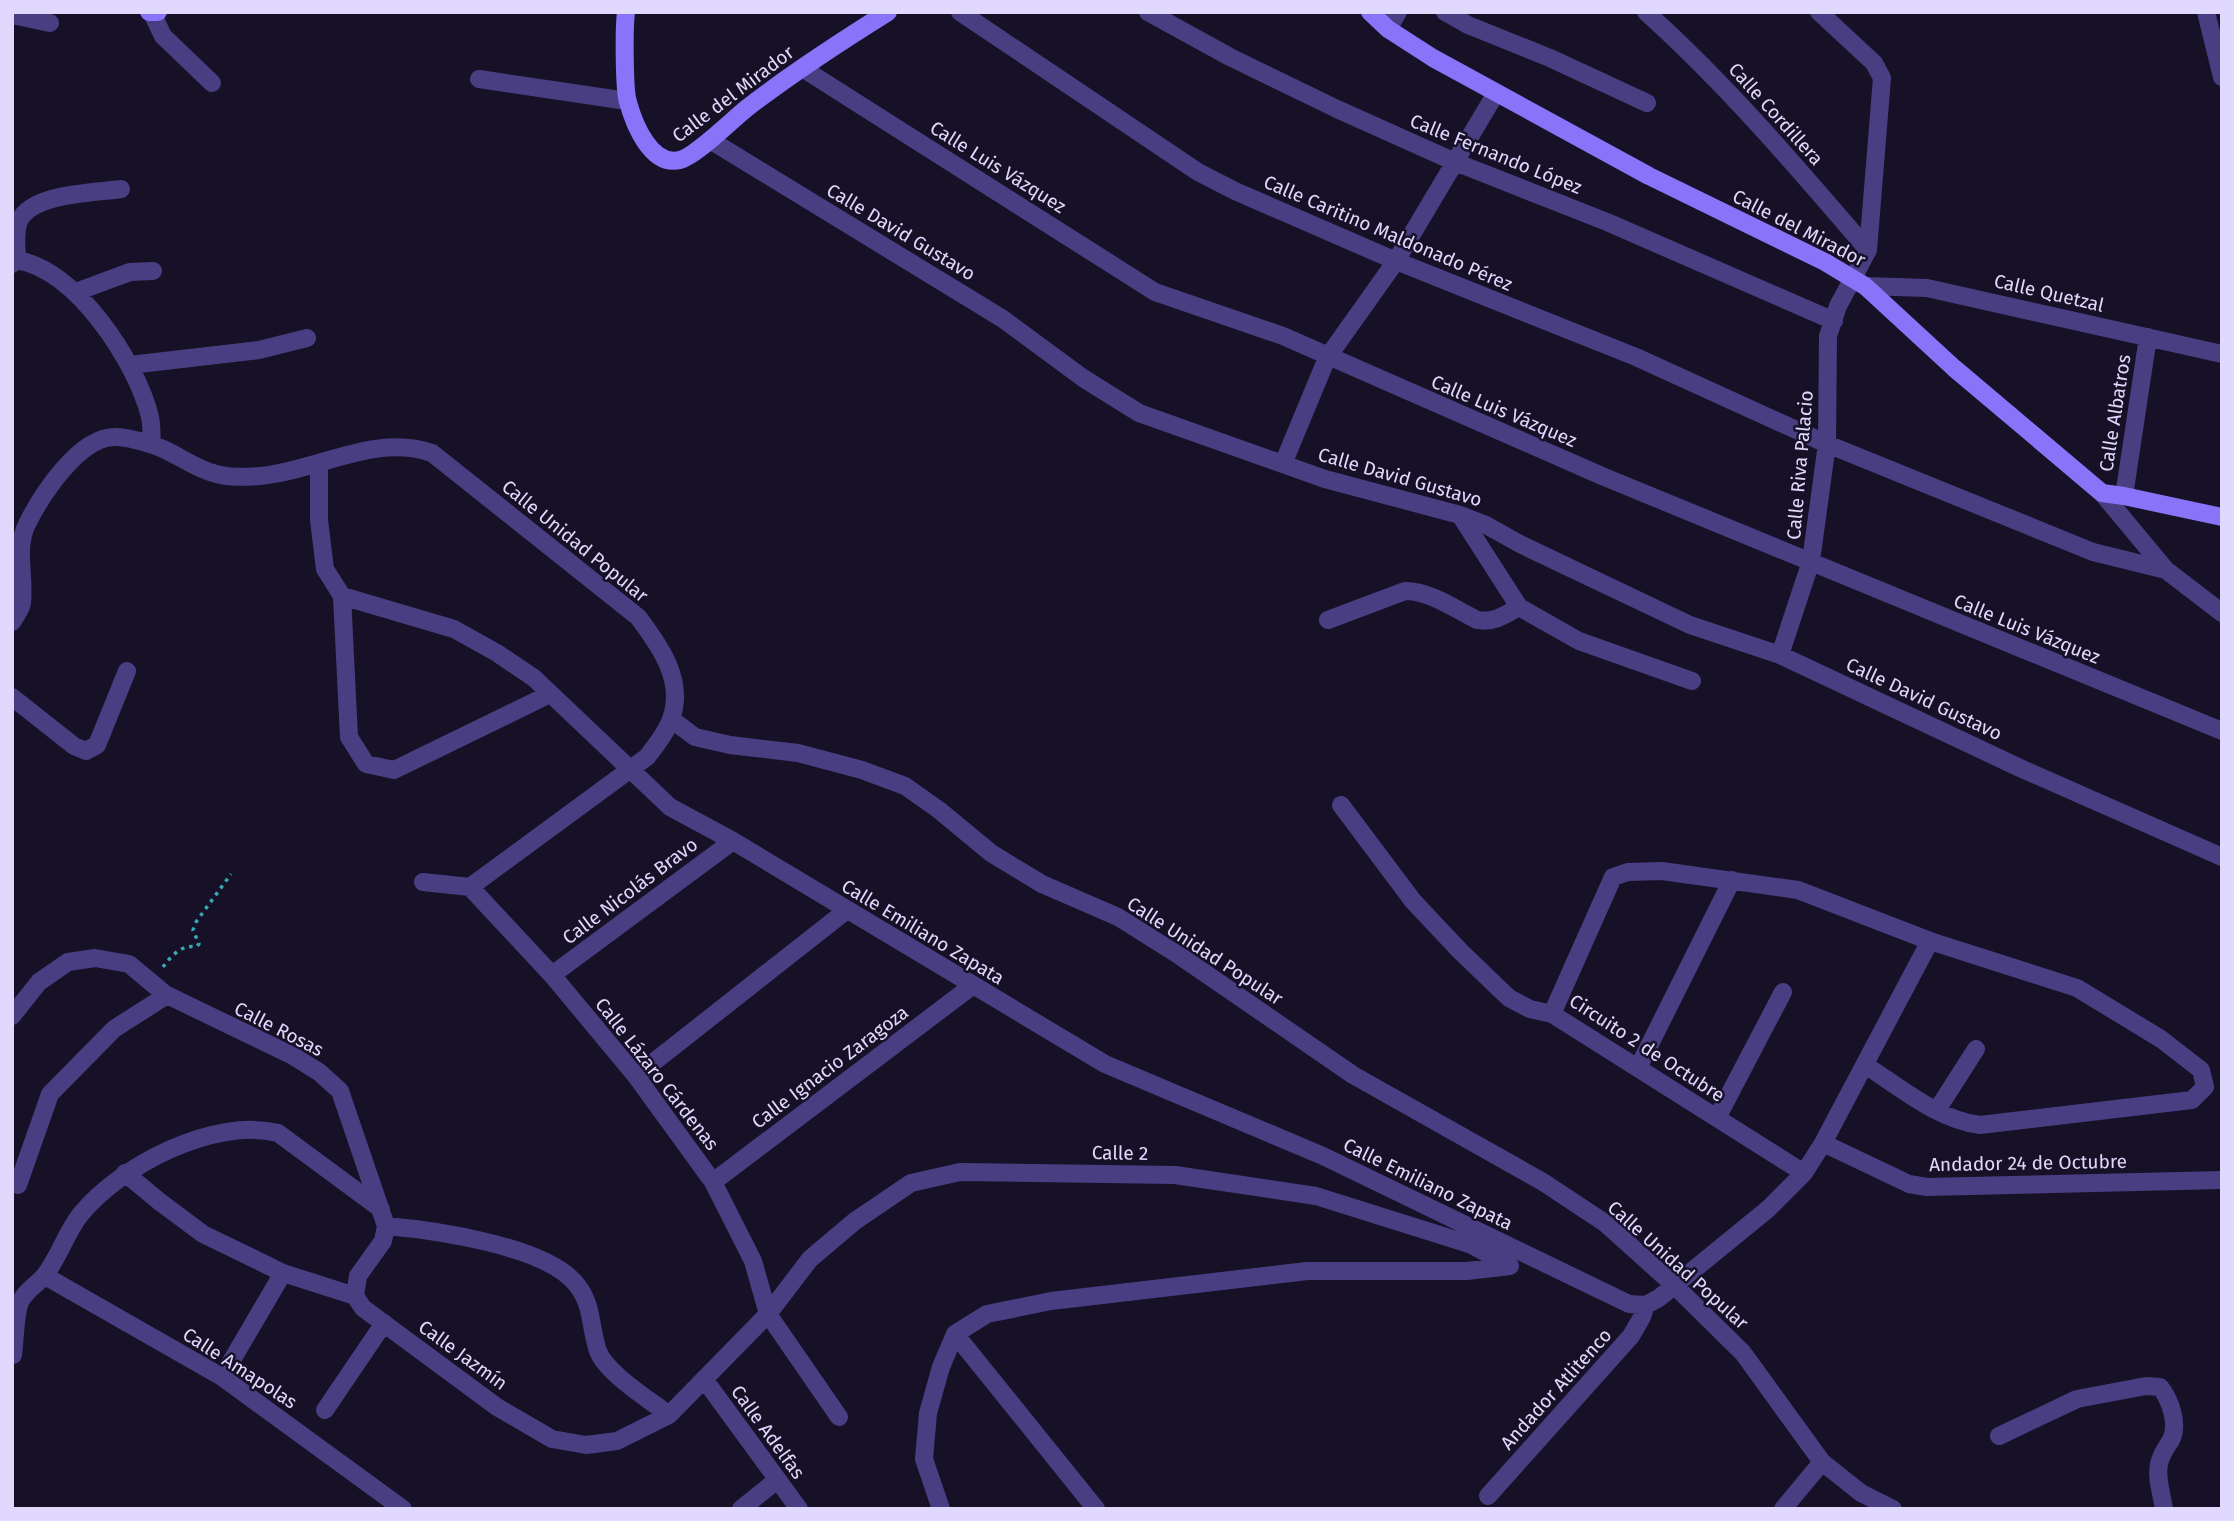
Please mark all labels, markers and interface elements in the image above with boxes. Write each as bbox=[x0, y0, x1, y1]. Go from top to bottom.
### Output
street label: Calle del Mirador bbox=[668, 40, 799, 147]
street label: Calle Cordillera bbox=[1724, 58, 1828, 170]
street label: Calle Fernando López bbox=[1407, 109, 1585, 199]
street label: Calle Luis Vázquez bbox=[926, 116, 1070, 218]
street label: Calle Caritino Maldonado Pérez bbox=[1260, 170, 1516, 296]
street label: Calle David Gustavo bbox=[823, 179, 979, 285]
street label: Calle del Mirador bbox=[1729, 185, 1870, 272]
street label: Calle Quetzal bbox=[1992, 269, 2107, 317]
street label: Calle Albatros bbox=[2094, 353, 2136, 473]
street label: Calle Luis Vázquez bbox=[1428, 370, 1580, 452]
street label: Calle Riva Palacio bbox=[1782, 389, 1818, 541]
street label: Calle David Gustavo bbox=[1315, 443, 1485, 511]
street label: Calle Unidad Popular bbox=[497, 475, 653, 607]
street label: Calle Luis Vázquez bbox=[1950, 589, 2104, 669]
street label: Calle David Gustavo bbox=[1842, 653, 2006, 745]
street label: Calle Nicolás Bravo bbox=[558, 833, 702, 949]
street label: Calle Emiliano Zapata bbox=[838, 874, 1008, 990]
street label: Calle Unidad Popular bbox=[1123, 892, 1288, 1010]
street label: Circuito 2 de Octubre bbox=[1565, 989, 1729, 1107]
street label: Calle Lázaro Cárdenas bbox=[590, 993, 724, 1155]
street label: Calle Rosas bbox=[231, 997, 328, 1061]
street label: Calle Ignacio Zaragoza bbox=[747, 1001, 913, 1133]
street label: Calle Emiliano Zapata bbox=[1340, 1133, 1516, 1235]
street label: Calle 2 bbox=[1092, 1141, 1148, 1165]
street label: Andador 24 de Octubre bbox=[1929, 1150, 2127, 1176]
street label: Calle Unidad Popular bbox=[1603, 1196, 1754, 1335]
street label: Calle Jazmín bbox=[414, 1315, 512, 1395]
street label: Calle Amapolas bbox=[179, 1323, 301, 1413]
street label: Andador Atlitenco bbox=[1496, 1324, 1616, 1454]
street label: Calle Adelfas bbox=[726, 1381, 810, 1483]

